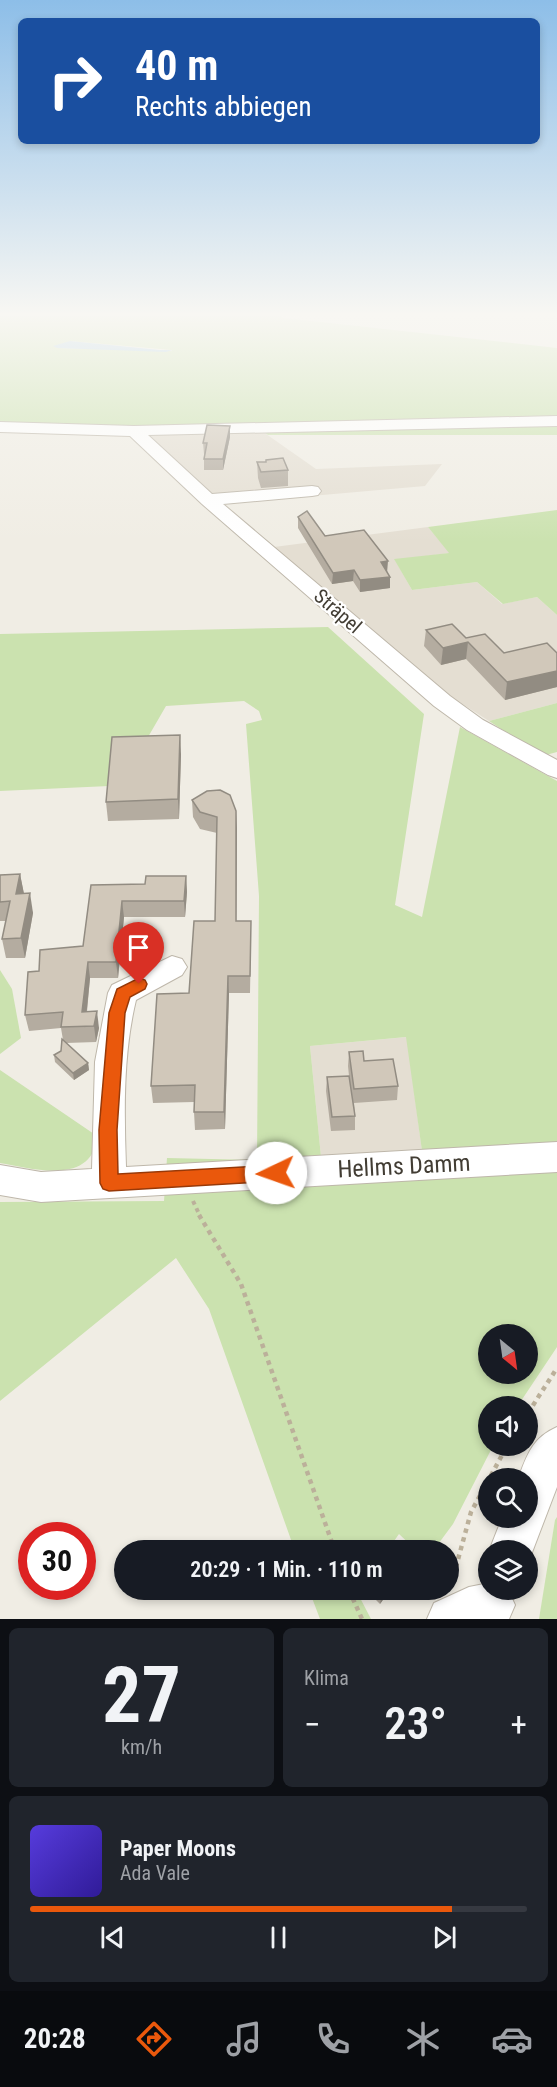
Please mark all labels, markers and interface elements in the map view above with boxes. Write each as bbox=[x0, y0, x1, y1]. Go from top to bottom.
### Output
text: 40 m bbox=[135, 41, 218, 90]
icon: right bbox=[36, 42, 114, 120]
text: Rechts abbiegen bbox=[135, 91, 311, 123]
street label: Sträpel bbox=[309, 584, 367, 638]
pin bbox=[113, 922, 164, 984]
icon: arrive bbox=[122, 931, 155, 964]
position arrow bbox=[244, 1141, 308, 1205]
street label: Hellms Damm bbox=[337, 1149, 471, 1183]
north arrow bbox=[478, 1324, 538, 1384]
map controls bbox=[478, 1324, 538, 1600]
button: sound bbox=[478, 1396, 538, 1456]
button: search bbox=[478, 1468, 538, 1528]
speed limit sign: 30 bbox=[18, 1522, 96, 1600]
button: layers bbox=[478, 1540, 538, 1600]
text: 20:29 · 1 Min. · 110 m bbox=[190, 1557, 383, 1582]
text: 27 bbox=[102, 1650, 181, 1741]
text: Klima bbox=[304, 1666, 349, 1690]
text: 23° bbox=[384, 1697, 447, 1750]
text: − bbox=[304, 1705, 321, 1744]
text: + bbox=[511, 1705, 527, 1744]
text: km/h bbox=[121, 1735, 162, 1759]
text: Paper Moons bbox=[120, 1836, 236, 1861]
text: Ada Vale bbox=[120, 1861, 190, 1885]
icon: previous bbox=[96, 1921, 129, 1954]
icon: pause bbox=[262, 1921, 295, 1954]
icon: next bbox=[428, 1921, 461, 1954]
icon: directions bbox=[133, 2018, 175, 2060]
icon: music bbox=[223, 2018, 265, 2060]
icon: phone bbox=[312, 2018, 354, 2060]
icon: climate bbox=[402, 2018, 444, 2060]
icon: car bbox=[491, 2018, 533, 2060]
text: 20:28 bbox=[24, 2023, 86, 2055]

